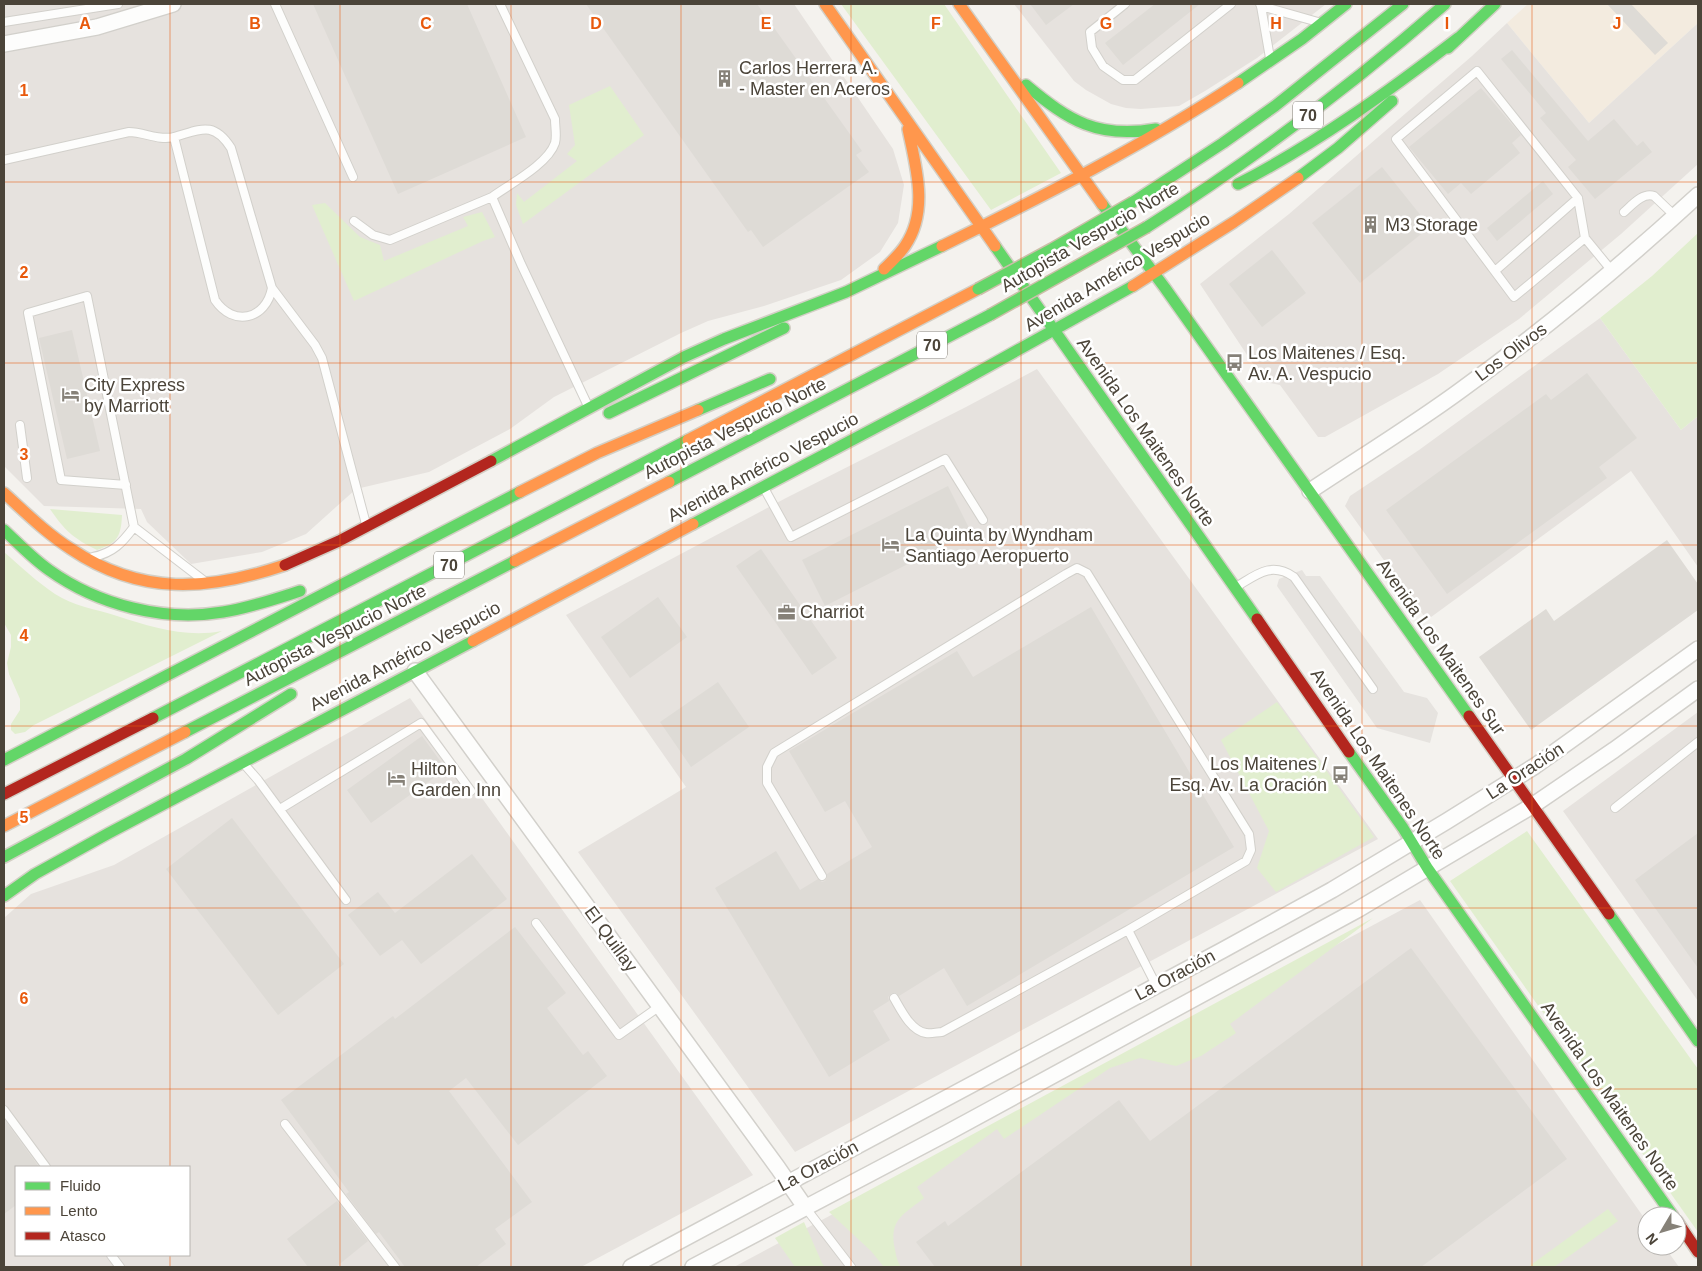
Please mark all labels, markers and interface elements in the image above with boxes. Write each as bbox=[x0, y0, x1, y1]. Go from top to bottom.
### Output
text: A bbox=[79, 15, 91, 32]
text: B bbox=[249, 15, 261, 32]
text: C bbox=[420, 15, 432, 32]
text: D bbox=[590, 15, 602, 32]
text: E bbox=[761, 15, 772, 32]
text: F bbox=[931, 15, 941, 32]
text: G bbox=[1100, 15, 1112, 32]
text: H bbox=[1270, 15, 1282, 32]
text: I bbox=[1445, 15, 1449, 32]
text: J bbox=[1613, 15, 1621, 32]
place label: Carlos Herrera A. - Master en Aceros bbox=[739, 58, 890, 99]
building icon: Carlos Herrera A. - Master en Aceros bbox=[715, 68, 735, 88]
text: 1 bbox=[20, 82, 29, 99]
road number: 70 bbox=[1293, 102, 1323, 128]
street label: Autopista Vespucio Norte bbox=[997, 178, 1183, 296]
street label: Avenida Américo Vespucio bbox=[1021, 209, 1213, 335]
building icon: M3 Storage bbox=[1361, 215, 1381, 235]
place label: M3 Storage bbox=[1385, 215, 1478, 235]
text: 2 bbox=[20, 264, 29, 281]
street label: Los Olivos bbox=[1471, 319, 1551, 385]
road number: 70 bbox=[917, 332, 947, 358]
street label: Avenida Los Maitenes Norte bbox=[1073, 334, 1219, 530]
place label: Los Maitenes / Esq. Av. A. Vespucio bbox=[1248, 343, 1406, 384]
bus stop icon: Los Maitenes / Esq. Av. A. Vespucio bbox=[1224, 353, 1244, 373]
street label: Autopista Vespucio Norte bbox=[640, 373, 830, 483]
place label: City Express by Marriott bbox=[84, 375, 185, 416]
hotel icon: City Express by Marriott bbox=[60, 385, 80, 405]
street label: Avenida Américo Vespucio bbox=[664, 408, 862, 526]
text: 3 bbox=[20, 446, 29, 463]
place label: La Quinta by Wyndham Santiago Aeropuerto bbox=[905, 525, 1093, 566]
hotel icon: La Quinta by Wyndham Santiago Aeropuerto bbox=[881, 535, 901, 555]
road number: 70 bbox=[434, 552, 464, 578]
street label: Avenida Los Maitenes Sur bbox=[1373, 555, 1509, 739]
street label: Autopista Vespucio Norte bbox=[240, 580, 430, 690]
street label: Avenida Américo Vespucio bbox=[306, 597, 504, 715]
office icon: Charriot bbox=[776, 602, 796, 622]
place label: Charriot bbox=[800, 602, 864, 622]
text: 4 bbox=[20, 627, 29, 644]
street label: Avenida Los Maitenes Norte bbox=[1307, 665, 1449, 863]
street label: La Oración bbox=[1483, 739, 1567, 803]
place label: Los Maitenes / Esq. Av. La Oración bbox=[1170, 754, 1327, 795]
place label: Hilton Garden Inn bbox=[411, 759, 501, 800]
bus stop icon: Los Maitenes / Esq. Av. La Oración bbox=[1331, 764, 1351, 784]
hotel icon: Hilton Garden Inn bbox=[387, 769, 407, 789]
text: 5 bbox=[20, 809, 29, 826]
street label: El Quillay bbox=[581, 902, 641, 976]
street label: La Oración bbox=[1131, 945, 1219, 1005]
text: 6 bbox=[20, 990, 29, 1007]
street label: Avenida Los Maitenes Norte bbox=[1537, 998, 1683, 1194]
street label: La Oración bbox=[774, 1136, 862, 1196]
legend bbox=[15, 1166, 190, 1256]
text: Fluido bbox=[60, 1177, 101, 1194]
text: Lento bbox=[60, 1202, 98, 1219]
north arrow bbox=[1637, 1206, 1687, 1256]
text: Atasco bbox=[60, 1227, 106, 1244]
text: N bbox=[1642, 1230, 1661, 1248]

